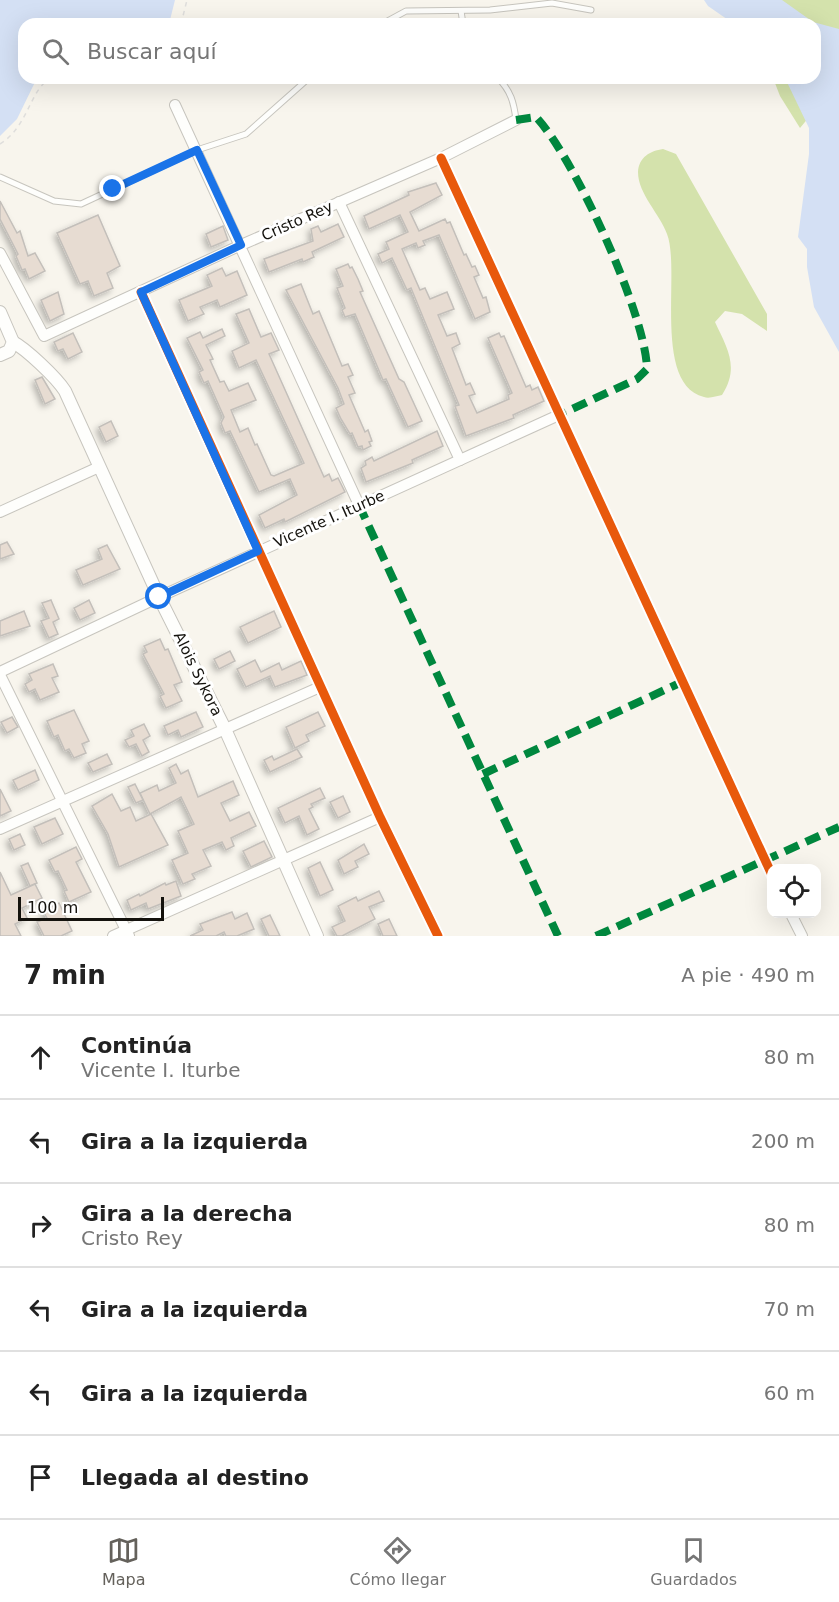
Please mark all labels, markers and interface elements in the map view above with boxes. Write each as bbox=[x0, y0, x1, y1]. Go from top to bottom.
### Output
search box bbox=[18, 18, 821, 84]
icon: search bbox=[39, 35, 72, 68]
text: Buscar aquí bbox=[87, 39, 217, 64]
route end bbox=[99, 175, 125, 201]
street label: Cristo Rey bbox=[258, 197, 336, 245]
street label: Vicente I. Iturbe bbox=[271, 486, 387, 552]
route start bbox=[145, 583, 171, 609]
street label: Alois Sykora bbox=[170, 629, 226, 719]
map controls bbox=[767, 864, 821, 918]
button: locate bbox=[767, 864, 821, 918]
scale bar bbox=[18, 894, 164, 922]
text: 100 m bbox=[27, 898, 78, 917]
text: 7 min bbox=[24, 960, 106, 990]
text: A pie · 490 m bbox=[681, 963, 815, 987]
text: Continúa bbox=[81, 1033, 192, 1058]
icon: ahead bbox=[24, 1041, 57, 1074]
text: 80 m bbox=[764, 1045, 815, 1069]
text: Vicente I. Iturbe bbox=[81, 1058, 241, 1082]
icon: left bbox=[24, 1125, 57, 1158]
text: Gira a la izquierda bbox=[81, 1129, 308, 1154]
text: 200 m bbox=[751, 1129, 815, 1153]
text: Gira a la derecha bbox=[81, 1201, 293, 1226]
icon: right bbox=[24, 1209, 57, 1242]
text: 80 m bbox=[764, 1213, 815, 1237]
text: Cristo Rey bbox=[81, 1226, 183, 1250]
icon: left bbox=[24, 1293, 57, 1326]
text: Gira a la izquierda bbox=[81, 1297, 308, 1322]
text: 70 m bbox=[764, 1297, 815, 1321]
icon: left bbox=[24, 1377, 57, 1410]
text: Gira a la izquierda bbox=[81, 1381, 308, 1406]
text: 60 m bbox=[764, 1381, 815, 1405]
icon: arrive bbox=[24, 1461, 57, 1494]
text: Llegada al destino bbox=[81, 1465, 309, 1490]
tab: Mapa bbox=[102, 1534, 146, 1589]
tab: Cómo llegar bbox=[349, 1534, 446, 1589]
tab: Guardados bbox=[650, 1534, 737, 1589]

